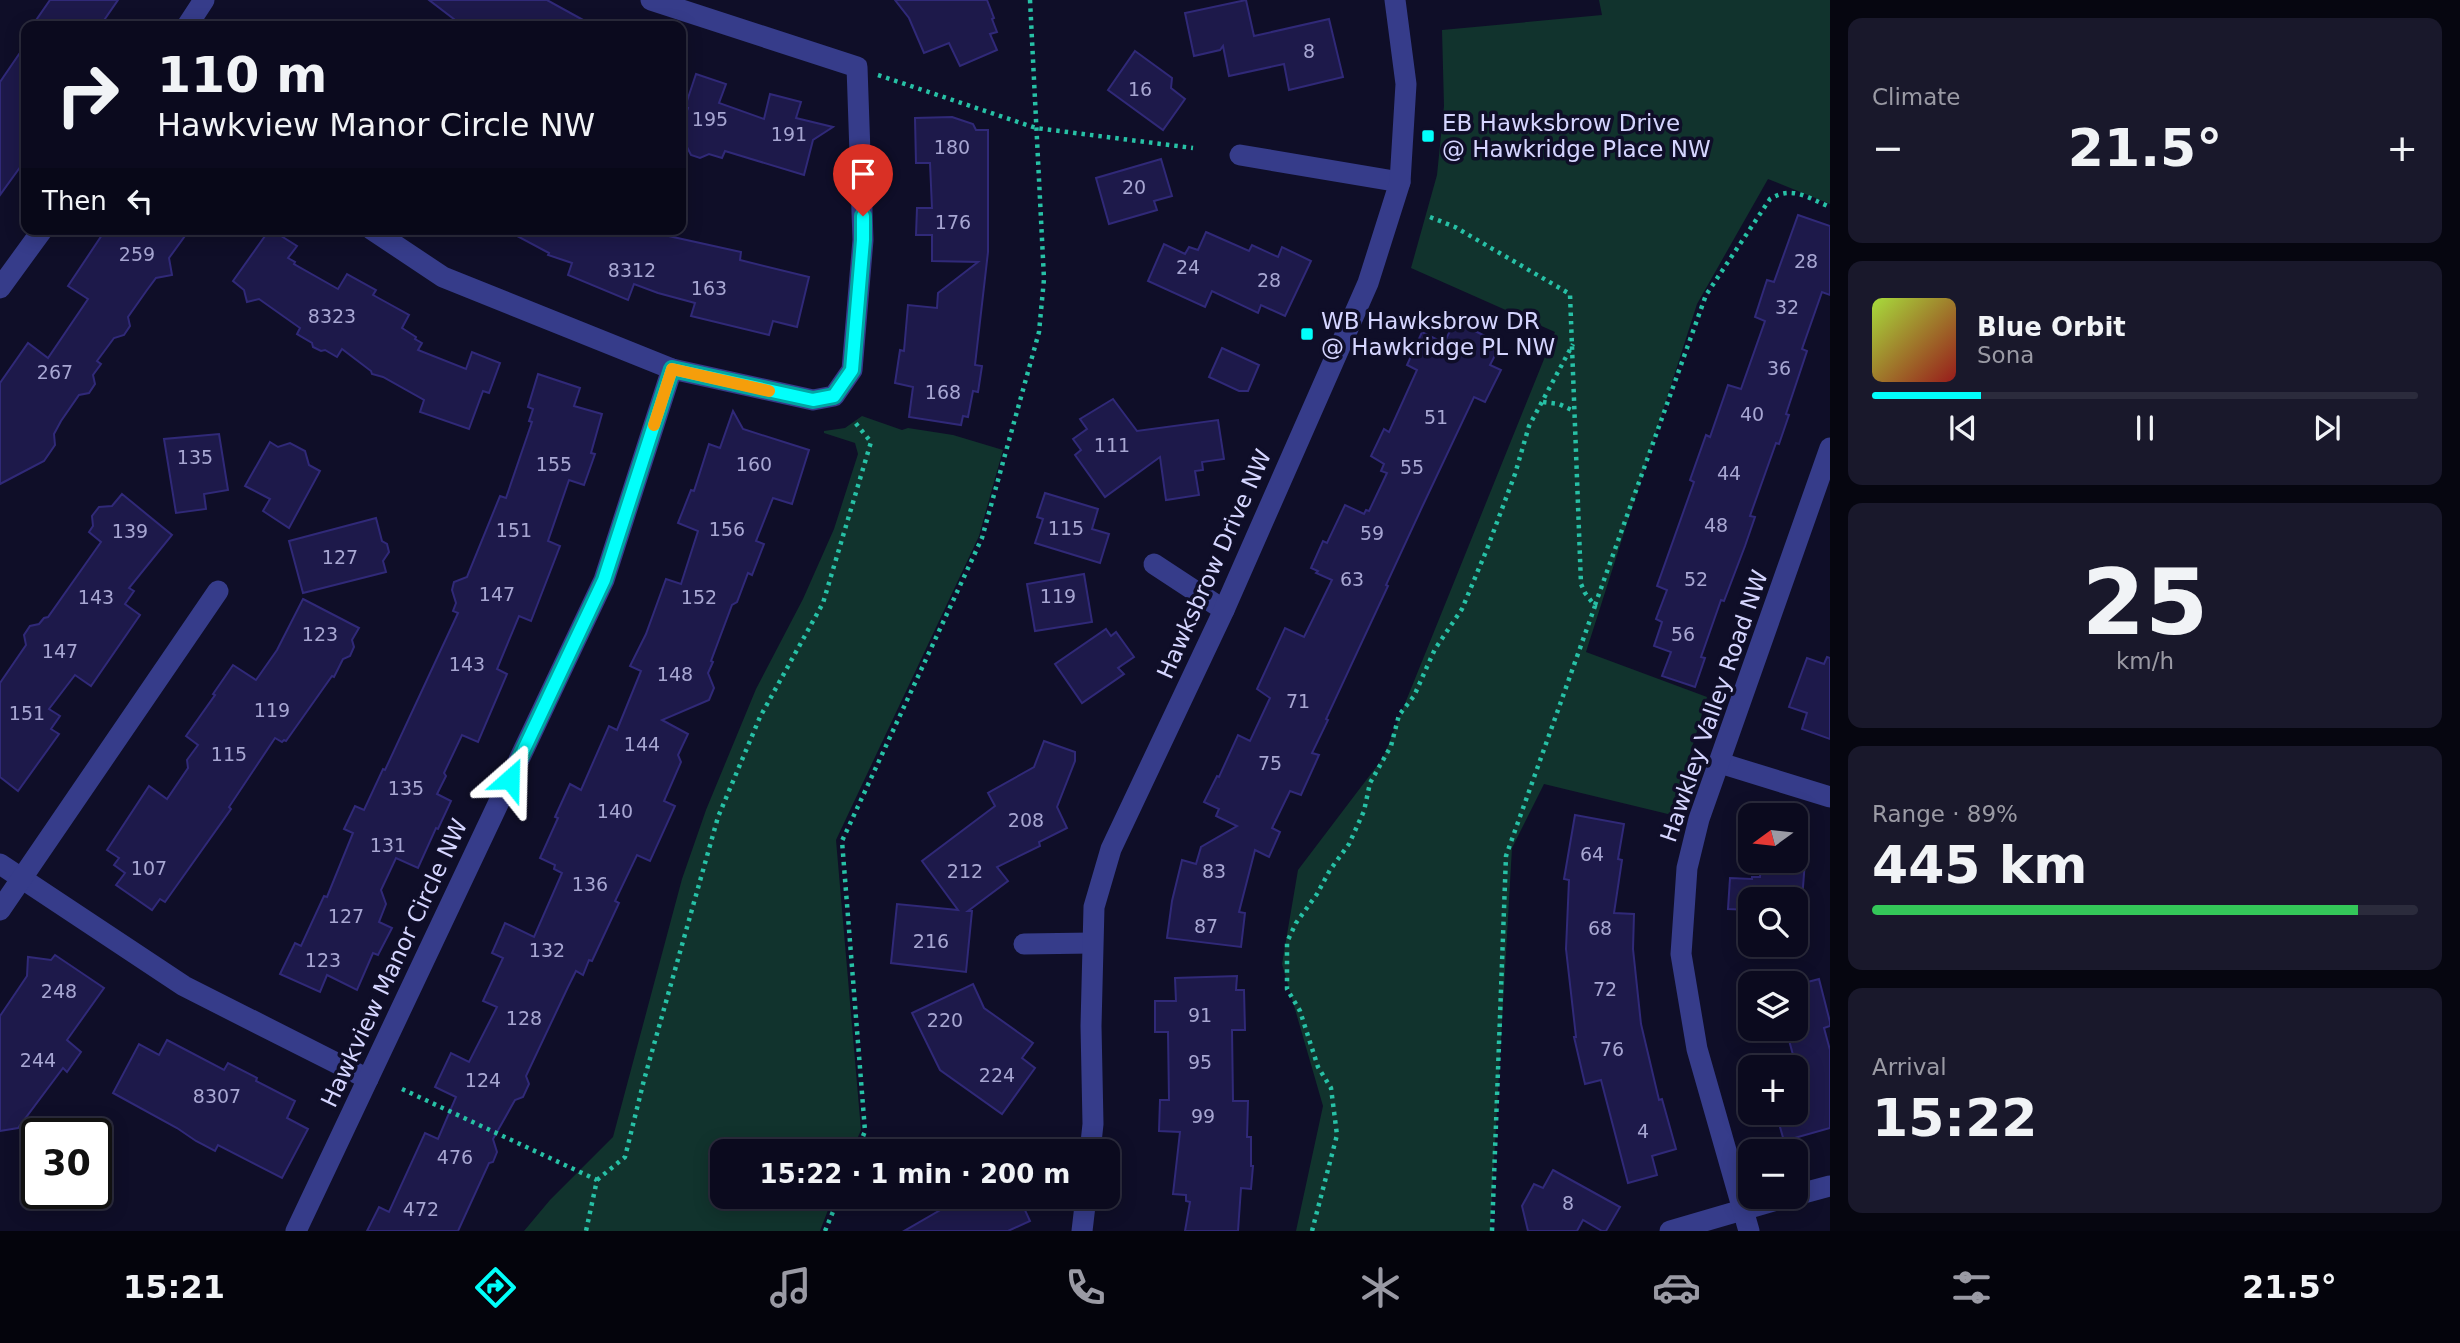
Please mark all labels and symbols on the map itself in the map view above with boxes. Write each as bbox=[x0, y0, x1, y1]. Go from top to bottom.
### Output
house number: 8 bbox=[1303, 40, 1315, 62]
house number: 16 bbox=[1128, 78, 1152, 100]
house number: 195 bbox=[692, 108, 728, 130]
place label: EB Hawksbrow Drive @ Hawkridge Place NW bbox=[1442, 110, 1711, 162]
house number: 191 bbox=[771, 123, 807, 145]
marker: EB Hawksbrow Drive @ Hawkridge Place NW bbox=[1420, 128, 1436, 144]
house number: 180 bbox=[934, 136, 970, 158]
pin bbox=[833, 144, 893, 216]
house number: 20 bbox=[1122, 176, 1146, 198]
house number: 176 bbox=[935, 211, 971, 233]
house number: 259 bbox=[119, 243, 155, 265]
house number: 28 bbox=[1794, 250, 1818, 272]
house number: 24 bbox=[1176, 256, 1200, 278]
house number: 8312 bbox=[608, 259, 656, 281]
house number: 28 bbox=[1257, 269, 1281, 291]
house number: 163 bbox=[691, 277, 727, 299]
house number: 32 bbox=[1775, 296, 1799, 318]
house number: 8323 bbox=[308, 305, 356, 327]
place label: WB Hawksbrow DR @ Hawkridge PL NW bbox=[1321, 308, 1555, 360]
marker: WB Hawksbrow DR @ Hawkridge PL NW bbox=[1299, 326, 1315, 342]
house number: 36 bbox=[1767, 357, 1791, 379]
house number: 267 bbox=[37, 361, 73, 383]
house number: 168 bbox=[925, 381, 961, 403]
house number: 40 bbox=[1740, 403, 1764, 425]
house number: 51 bbox=[1424, 406, 1448, 428]
house number: 111 bbox=[1094, 434, 1130, 456]
house number: 135 bbox=[177, 446, 213, 468]
street label: Hawksbrow Drive NW bbox=[1152, 446, 1276, 682]
house number: 155 bbox=[536, 453, 572, 475]
house number: 160 bbox=[736, 453, 772, 475]
house number: 55 bbox=[1400, 456, 1424, 478]
house number: 44 bbox=[1717, 462, 1741, 484]
house number: 48 bbox=[1704, 514, 1728, 536]
house number: 115 bbox=[1048, 517, 1084, 539]
house number: 156 bbox=[709, 518, 745, 540]
house number: 151 bbox=[496, 519, 532, 541]
house number: 139 bbox=[112, 520, 148, 542]
house number: 59 bbox=[1360, 522, 1384, 544]
house number: 127 bbox=[322, 546, 358, 568]
street label: Hawkley Valley Road NW bbox=[1655, 567, 1773, 845]
house number: 63 bbox=[1340, 568, 1364, 590]
house number: 52 bbox=[1684, 568, 1708, 590]
house number: 147 bbox=[479, 583, 515, 605]
house number: 119 bbox=[1040, 585, 1076, 607]
house number: 143 bbox=[78, 586, 114, 608]
house number: 152 bbox=[681, 586, 717, 608]
house number: 123 bbox=[302, 623, 338, 645]
house number: 56 bbox=[1671, 623, 1695, 645]
house number: 147 bbox=[42, 640, 78, 662]
house number: 143 bbox=[449, 653, 485, 675]
house number: 148 bbox=[657, 663, 693, 685]
house number: 71 bbox=[1286, 690, 1310, 712]
house number: 119 bbox=[254, 699, 290, 721]
house number: 151 bbox=[9, 702, 45, 724]
house number: 144 bbox=[624, 733, 660, 755]
position arrow bbox=[473, 742, 547, 816]
house number: 115 bbox=[211, 743, 247, 765]
house number: 75 bbox=[1258, 752, 1282, 774]
house number: 135 bbox=[388, 777, 424, 799]
house number: 140 bbox=[597, 800, 633, 822]
north arrow bbox=[1738, 803, 1808, 873]
house number: 208 bbox=[1008, 809, 1044, 831]
street label: Hawkview Manor Circle NW bbox=[316, 815, 472, 1111]
house number: 131 bbox=[370, 834, 406, 856]
house number: 64 bbox=[1580, 843, 1604, 865]
house number: 107 bbox=[131, 857, 167, 879]
house number: 212 bbox=[947, 860, 983, 882]
house number: 83 bbox=[1202, 860, 1226, 882]
house number: 136 bbox=[572, 873, 608, 895]
house number: 127 bbox=[328, 905, 364, 927]
house number: 87 bbox=[1194, 915, 1218, 937]
house number: 68 bbox=[1588, 917, 1612, 939]
house number: 216 bbox=[913, 930, 949, 952]
house number: 132 bbox=[529, 939, 565, 961]
house number: 123 bbox=[305, 949, 341, 971]
house number: 72 bbox=[1593, 978, 1617, 1000]
house number: 248 bbox=[41, 980, 77, 1002]
house number: 91 bbox=[1188, 1004, 1212, 1026]
house number: 128 bbox=[506, 1007, 542, 1029]
house number: 220 bbox=[927, 1009, 963, 1031]
house number: 76 bbox=[1600, 1038, 1624, 1060]
house number: 244 bbox=[20, 1049, 56, 1071]
house number: 95 bbox=[1188, 1051, 1212, 1073]
house number: 224 bbox=[979, 1064, 1015, 1086]
house number: 124 bbox=[465, 1069, 501, 1091]
house number: 8307 bbox=[193, 1085, 241, 1107]
house number: 99 bbox=[1191, 1105, 1215, 1127]
speed limit sign: 30 bbox=[21, 1118, 112, 1209]
house number: 4 bbox=[1637, 1120, 1649, 1142]
house number: 476 bbox=[437, 1146, 473, 1168]
house number: 8 bbox=[1562, 1192, 1574, 1214]
house number: 472 bbox=[403, 1198, 439, 1220]

